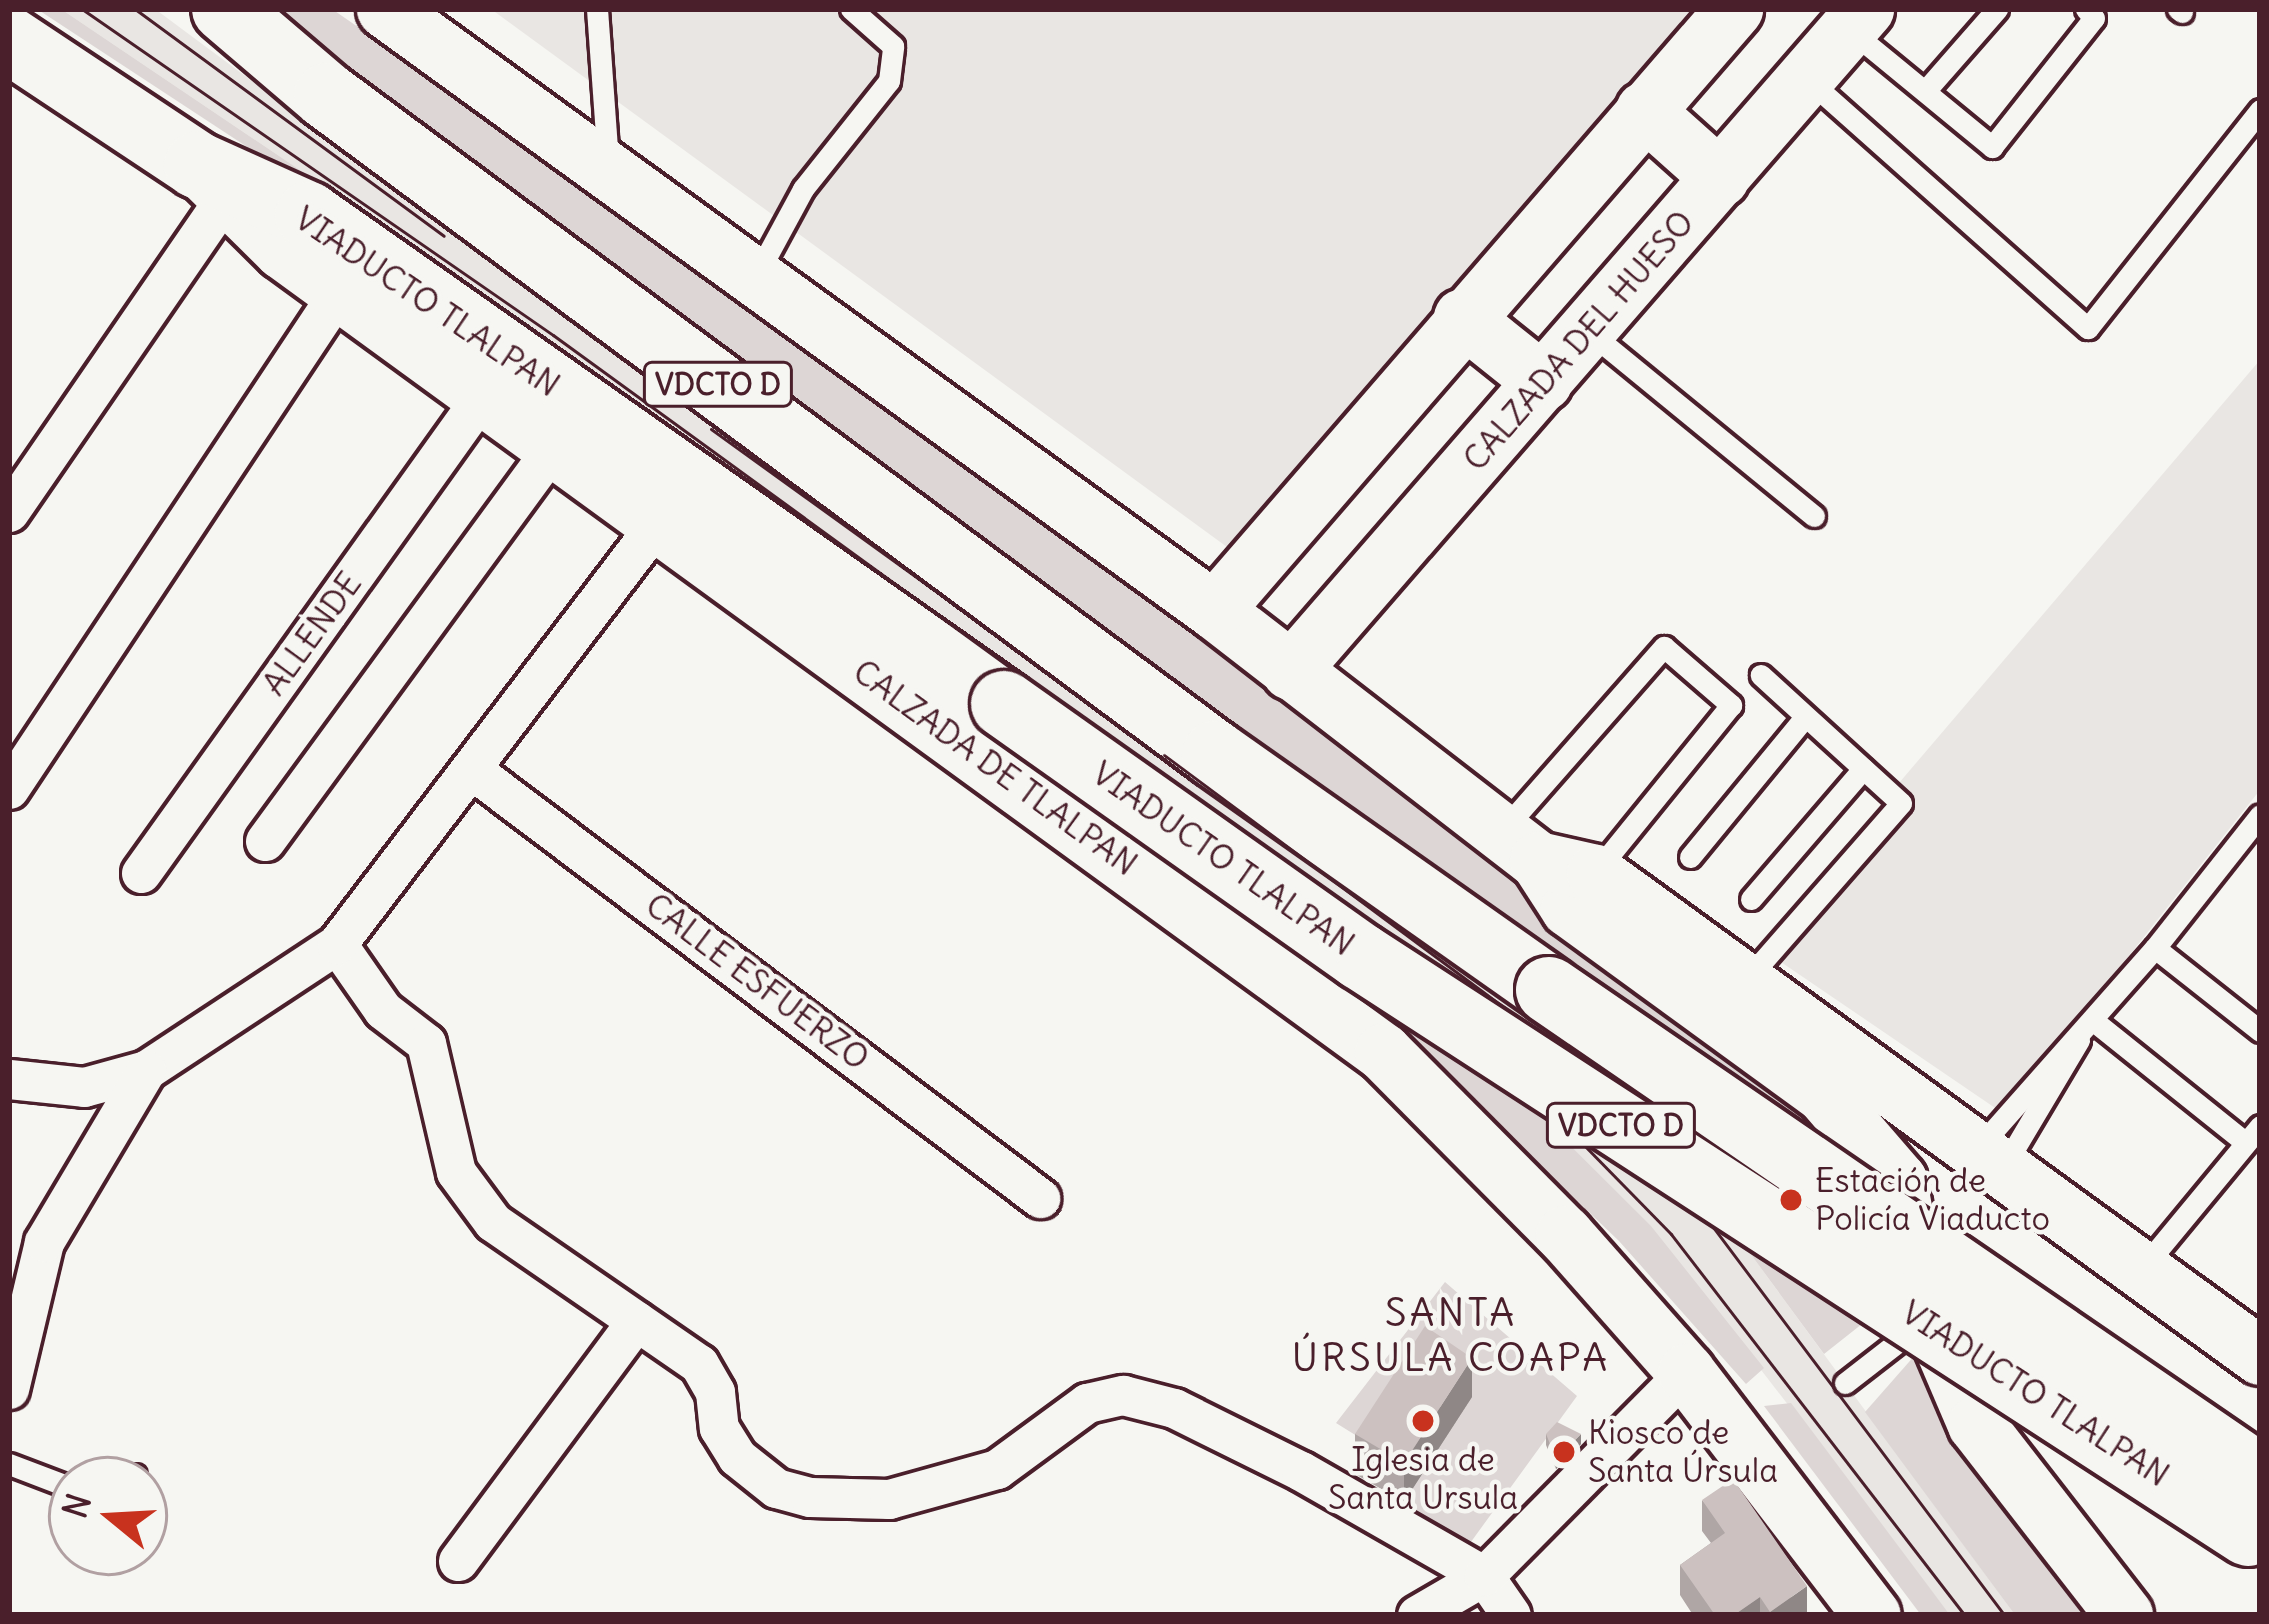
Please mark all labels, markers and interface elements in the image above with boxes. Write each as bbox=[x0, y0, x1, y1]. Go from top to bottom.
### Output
street label: VIADUCTO TLALPAN bbox=[287, 199, 567, 405]
street label: CALZADA DEL HUESO bbox=[1455, 203, 1703, 479]
road number: VDCTO D bbox=[640, 360, 796, 408]
street label: ALLENDE bbox=[254, 565, 370, 703]
street label: CALZADA DE TLALPAN bbox=[845, 652, 1145, 884]
street label: VIADUCTO TLALPAN bbox=[1084, 754, 1362, 964]
street label: CALLE ESFUERZO bbox=[638, 885, 876, 1079]
road number: VDCTO D bbox=[1543, 1101, 1699, 1149]
place label: Estación de Policía Viaducto bbox=[1815, 1161, 2050, 1239]
marker: Estación de Policía Viaducto bbox=[1778, 1187, 1804, 1213]
district label: SANTA ÚRSULA COAPA bbox=[1292, 1291, 1610, 1382]
street label: VIADUCTO TLALPAN bbox=[1894, 1293, 2176, 1495]
marker: Iglesia de Santa Ursula bbox=[1410, 1408, 1436, 1434]
place label: Kiosco de Santa Úrsula bbox=[1588, 1413, 1778, 1491]
marker: Kiosco de Santa Úrsula bbox=[1551, 1439, 1577, 1465]
place label: Iglesia de Santa Ursula bbox=[1328, 1440, 1518, 1518]
north arrow bbox=[48, 1456, 168, 1576]
text: N bbox=[53, 1488, 100, 1523]

